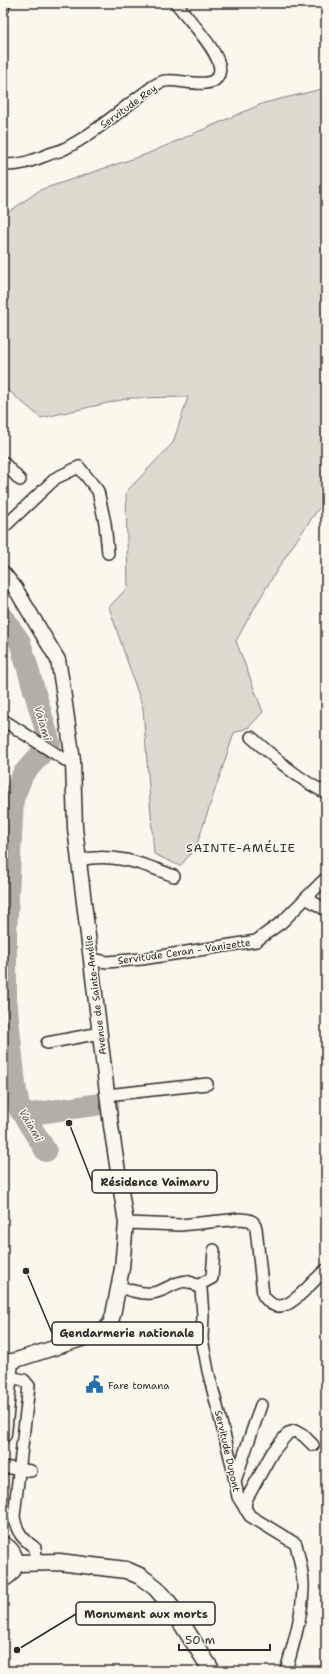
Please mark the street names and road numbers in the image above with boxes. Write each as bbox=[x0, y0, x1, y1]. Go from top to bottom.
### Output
street label: Servitude Rey bbox=[97, 81, 159, 131]
street label: Avenue de Sainte-Amélie bbox=[82, 934, 109, 1056]
street label: Servitude Ceran - Vanizette bbox=[117, 936, 252, 967]
street label: Servitude Dupont bbox=[212, 1409, 243, 1493]

